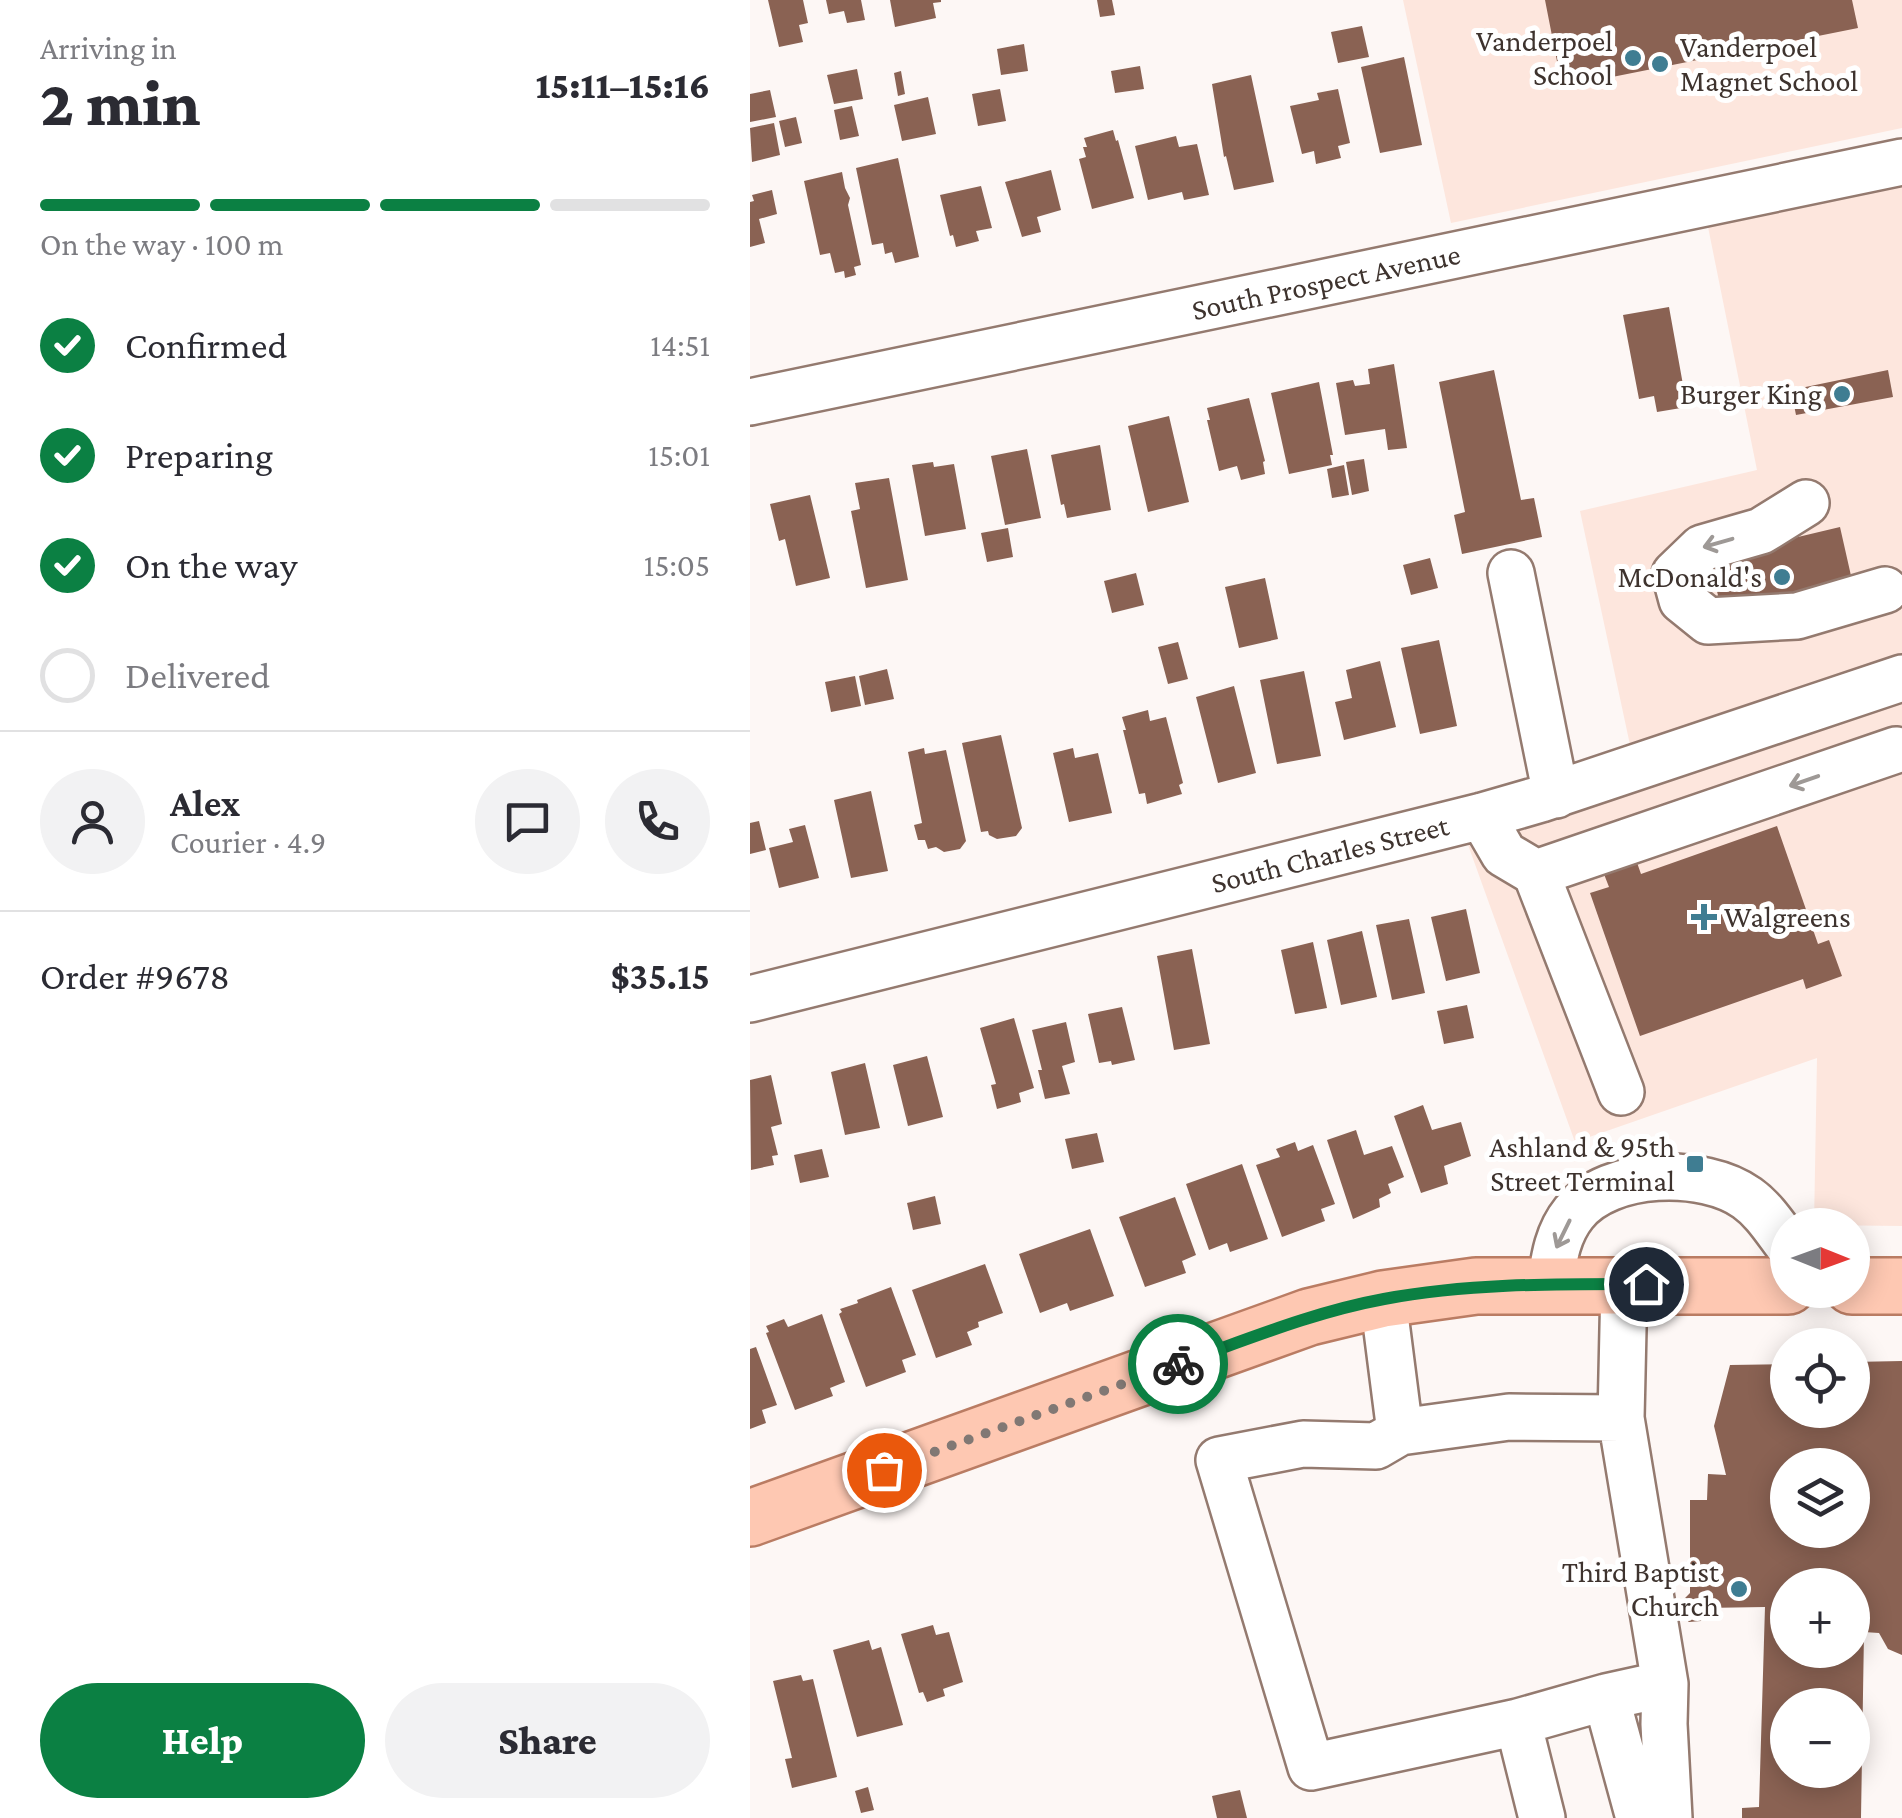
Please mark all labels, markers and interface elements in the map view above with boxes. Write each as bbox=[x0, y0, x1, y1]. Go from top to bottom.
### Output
place label: Vanderpoel School bbox=[1476, 24, 1613, 91]
text: Arriving in bbox=[40, 30, 177, 66]
place label: Vanderpoel Magnet School bbox=[1680, 30, 1858, 98]
marker: Vanderpoel School bbox=[1622, 47, 1644, 69]
marker: Vanderpoel Magnet School bbox=[1649, 53, 1671, 75]
text: 15:11–15:16 bbox=[536, 64, 710, 106]
text: 2 min bbox=[40, 67, 201, 139]
text: On the way · 100 m bbox=[40, 226, 283, 262]
street label: South Prospect Avenue bbox=[1189, 237, 1463, 327]
icon: check bbox=[40, 318, 95, 373]
text: Confirmed bbox=[125, 324, 288, 366]
text: 14:51 bbox=[650, 327, 710, 363]
place label: Burger King bbox=[1680, 377, 1822, 411]
marker: Burger King bbox=[1831, 383, 1853, 405]
icon: check bbox=[40, 428, 95, 483]
text: Preparing bbox=[125, 434, 273, 476]
text: 15:01 bbox=[648, 437, 710, 473]
one-way arrow bbox=[1703, 535, 1735, 554]
icon: check bbox=[40, 538, 95, 593]
text: On the way bbox=[125, 544, 297, 586]
text: 15:05 bbox=[644, 547, 710, 583]
place label: McDonald's bbox=[1617, 560, 1762, 593]
marker: McDonald's bbox=[1771, 566, 1793, 588]
text: Delivered bbox=[125, 654, 270, 696]
button: person bbox=[40, 769, 145, 874]
button: chat bbox=[475, 769, 580, 874]
button: phone bbox=[605, 769, 710, 874]
one-way arrow bbox=[1789, 774, 1821, 792]
text: Alex bbox=[170, 782, 240, 824]
street label: South Charles Street bbox=[1208, 808, 1453, 899]
text: Courier · 4.9 bbox=[170, 824, 326, 860]
place label: Walgreens bbox=[1724, 900, 1851, 934]
marker: Walgreens bbox=[1693, 906, 1715, 928]
text: Order #9678 bbox=[40, 955, 230, 997]
text: $35.15 bbox=[611, 955, 710, 997]
place label: Ashland & 95th Street Terminal bbox=[1489, 1130, 1675, 1197]
marker: Ashland & 95th Street Terminal bbox=[1684, 1153, 1706, 1175]
north arrow bbox=[1770, 1208, 1870, 1308]
map controls bbox=[1770, 1208, 1870, 1788]
one-way arrow bbox=[1552, 1219, 1571, 1249]
pin bbox=[1604, 1242, 1689, 1327]
icon: home bbox=[1619, 1257, 1674, 1312]
courier bbox=[1128, 1314, 1228, 1414]
button: locate bbox=[1770, 1328, 1870, 1428]
icon: bike bbox=[1151, 1337, 1206, 1392]
pin bbox=[842, 1428, 927, 1513]
icon: bag bbox=[857, 1443, 912, 1498]
button: layers bbox=[1770, 1448, 1870, 1548]
place label: Third Baptist Church bbox=[1562, 1555, 1720, 1622]
button: + bbox=[1770, 1568, 1870, 1668]
marker: Third Baptist Church bbox=[1728, 1578, 1750, 1600]
button: Help bbox=[40, 1683, 365, 1798]
button: Share bbox=[385, 1683, 710, 1798]
button: − bbox=[1770, 1688, 1870, 1788]

